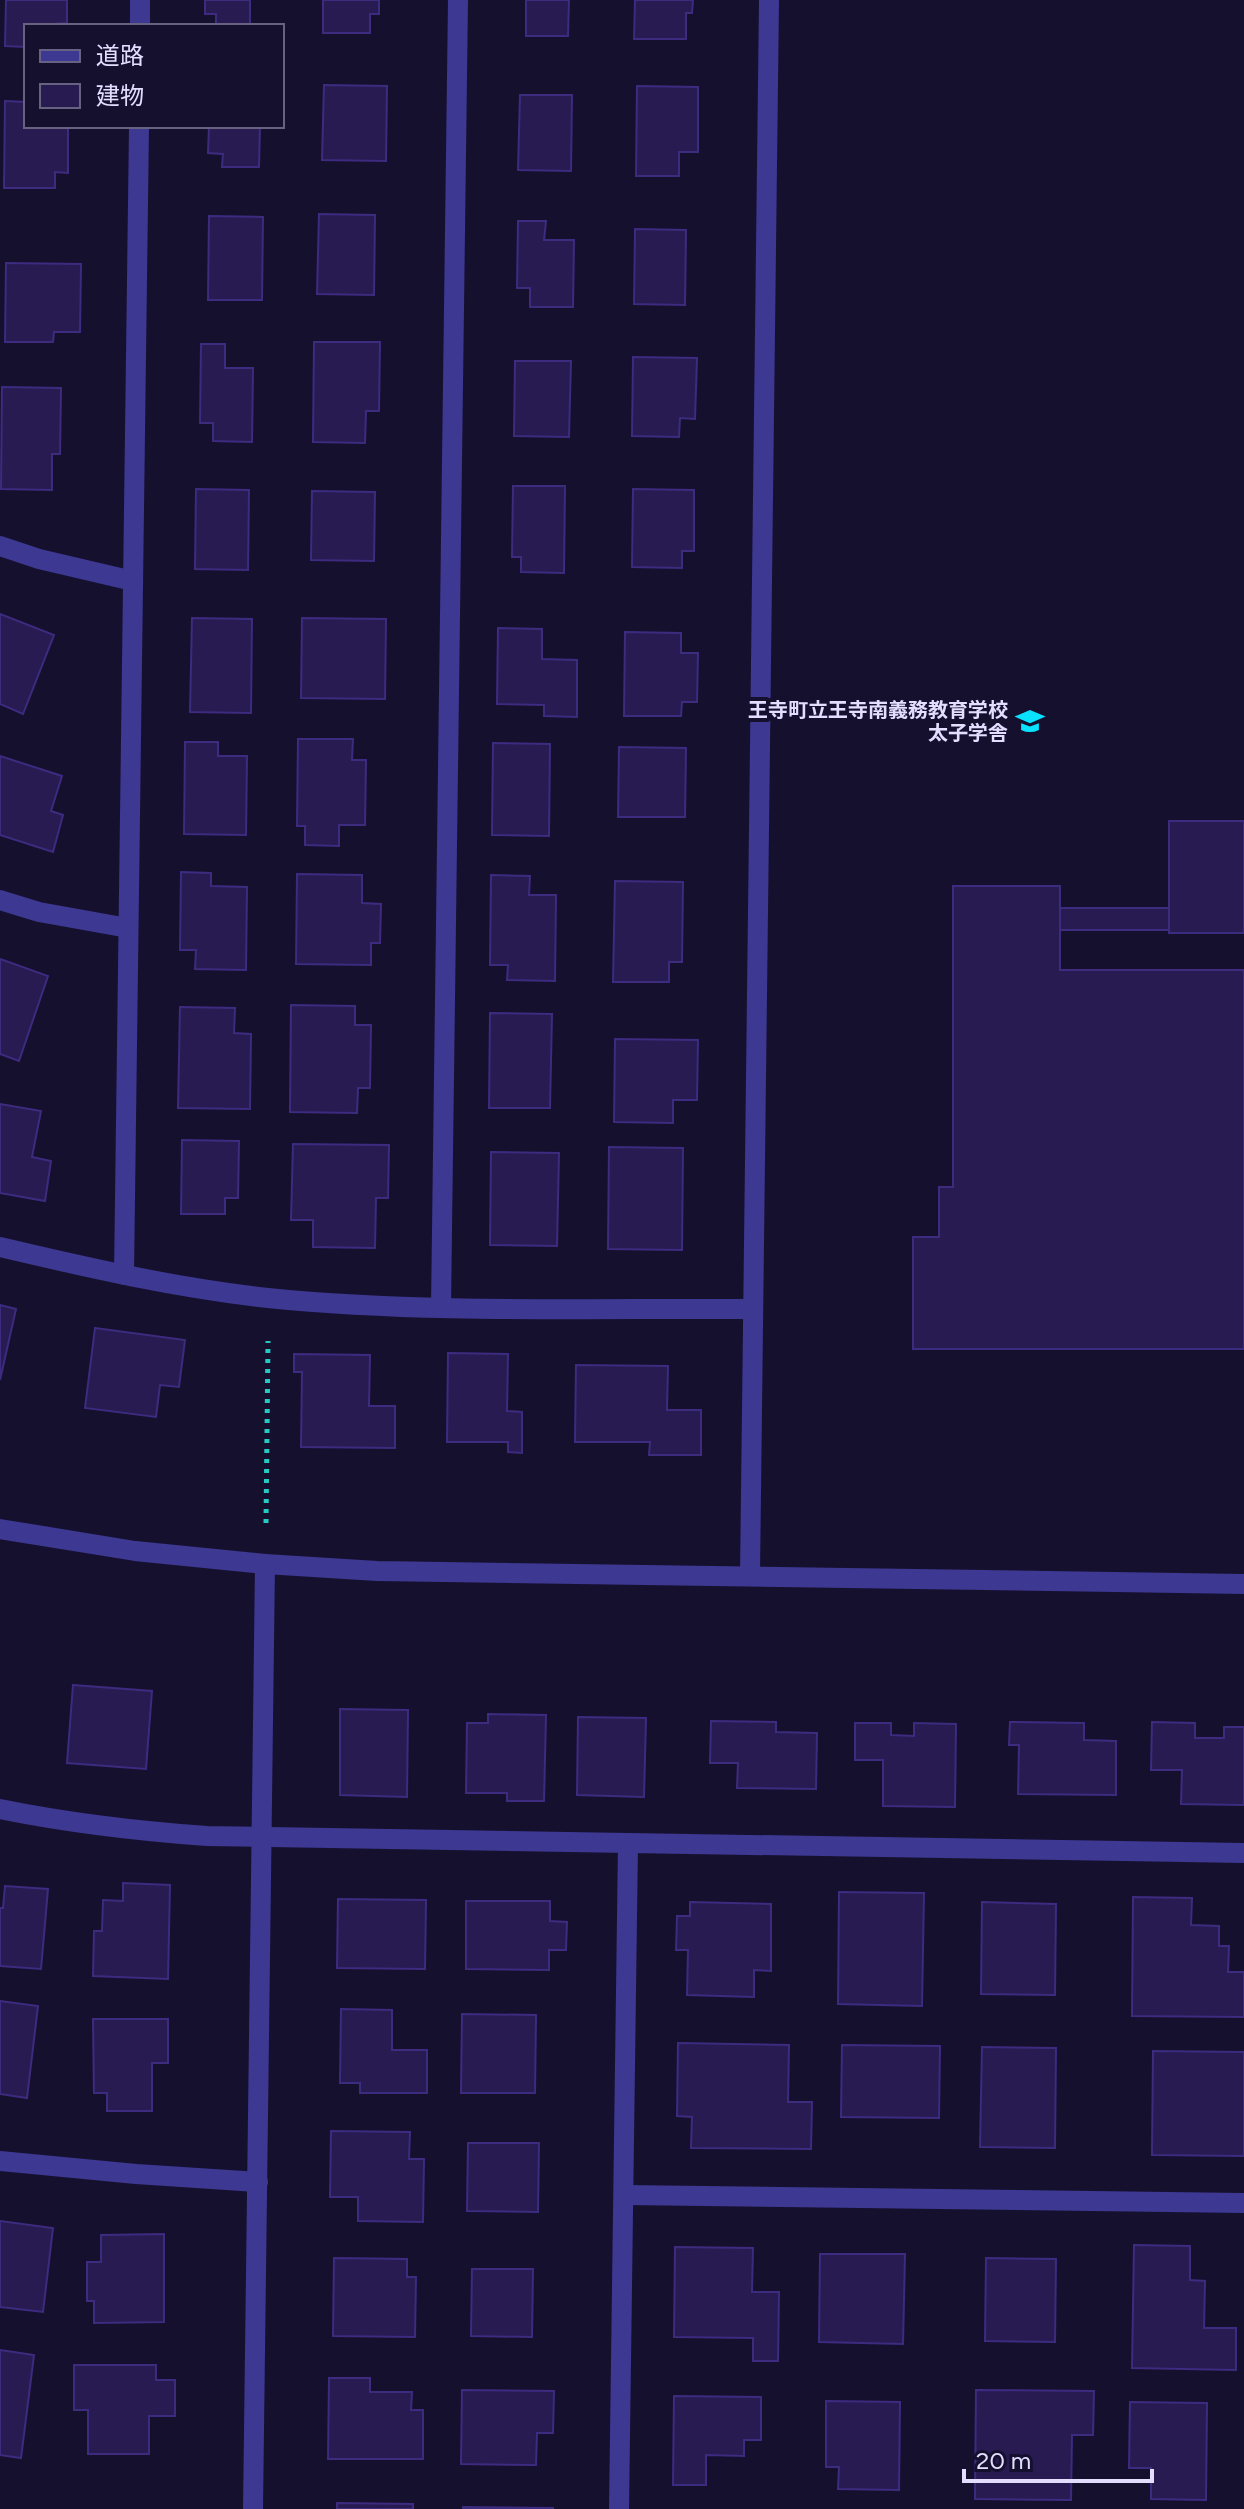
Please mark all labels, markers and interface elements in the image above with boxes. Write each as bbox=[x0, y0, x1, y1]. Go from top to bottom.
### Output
legend bbox=[24, 24, 284, 128]
text: 道路 bbox=[96, 41, 144, 70]
text: 建物 bbox=[96, 81, 144, 110]
place label: 王寺町立王寺南義務教育学校 太子学舎 bbox=[748, 698, 1008, 745]
school or university icon: 王寺町立王寺南義務教育学校 太子学舎 bbox=[1015, 706, 1045, 736]
scale bar bbox=[964, 2433, 1152, 2483]
text: 20 m bbox=[976, 2446, 1031, 2475]

